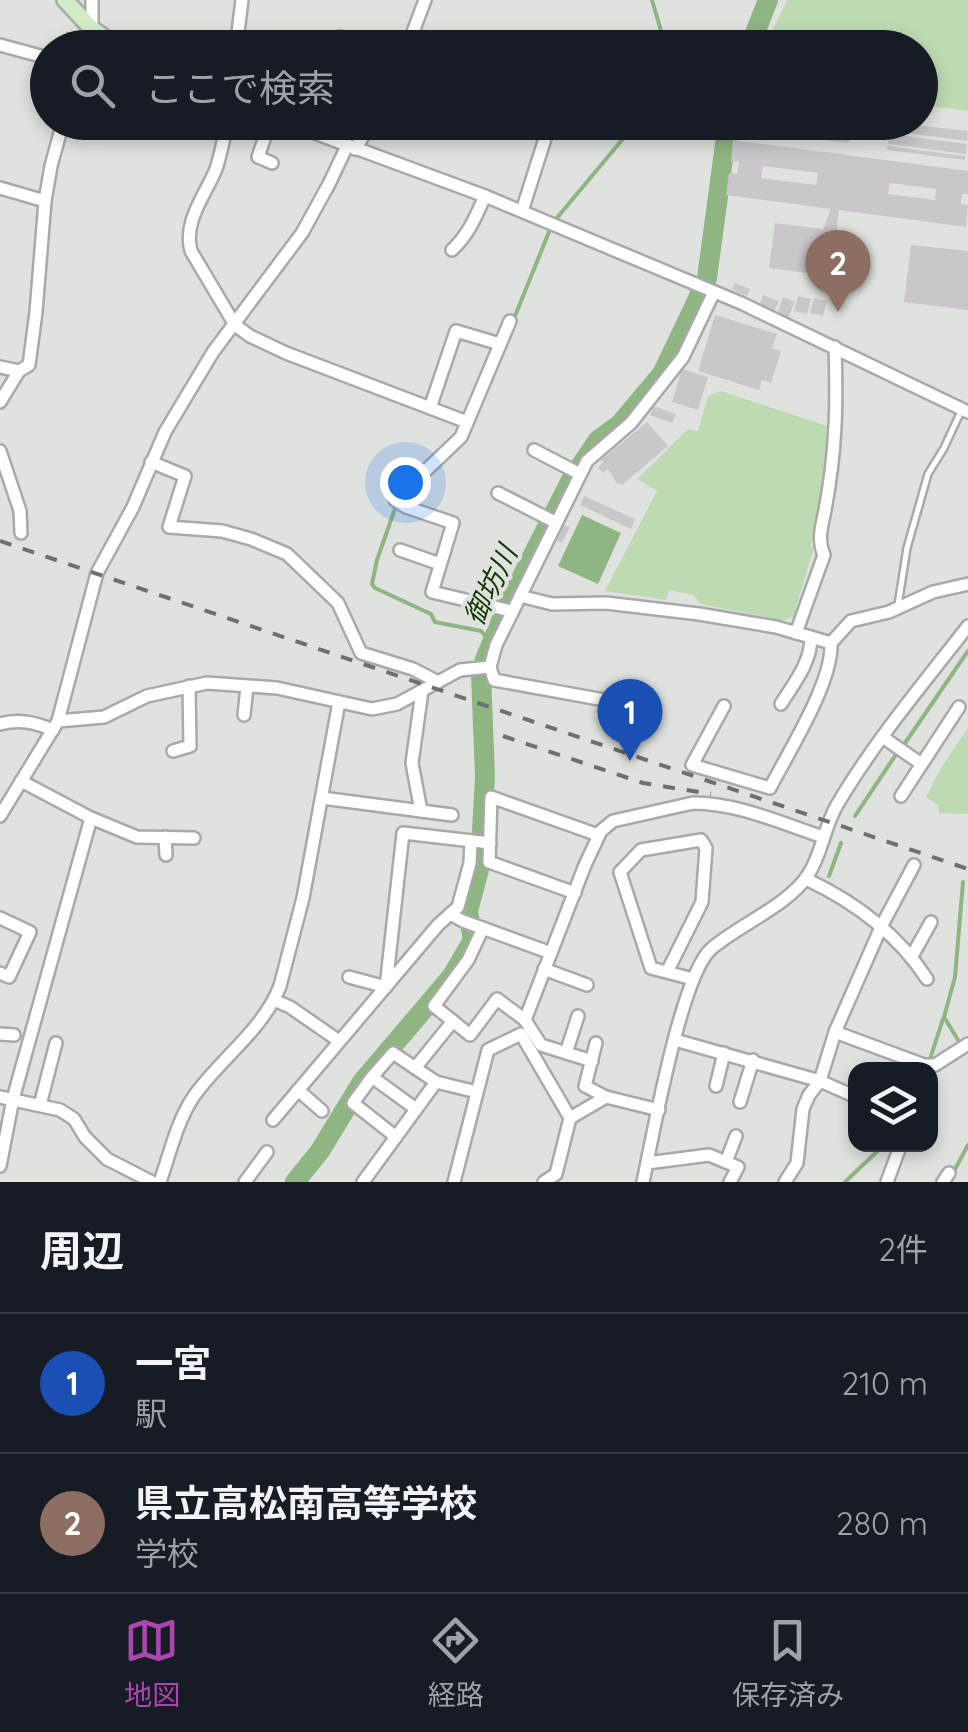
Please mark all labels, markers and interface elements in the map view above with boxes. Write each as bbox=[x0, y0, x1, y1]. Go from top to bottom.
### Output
search box bbox=[30, 30, 938, 140]
icon: search bbox=[65, 58, 120, 113]
text: ここで検索 bbox=[145, 64, 335, 112]
pin: 2 bbox=[806, 230, 870, 312]
your location bbox=[380, 457, 431, 508]
water label: 御坊川 bbox=[456, 537, 525, 630]
pin: 1 bbox=[598, 678, 662, 761]
map controls bbox=[848, 1062, 938, 1152]
button: layers bbox=[848, 1062, 938, 1152]
text: 周辺 bbox=[40, 1224, 124, 1277]
text: 2件 bbox=[878, 1229, 928, 1269]
text: 一宮 bbox=[135, 1339, 211, 1387]
text: 1 bbox=[66, 1363, 79, 1403]
text: 210 m bbox=[841, 1363, 928, 1403]
text: 駅 bbox=[135, 1393, 167, 1433]
text: 県立高松南高等学校 bbox=[135, 1479, 477, 1527]
text: 2 bbox=[63, 1503, 82, 1543]
text: 280 m bbox=[836, 1503, 928, 1543]
text: 学校 bbox=[135, 1533, 199, 1573]
tab: 地図 bbox=[124, 1613, 180, 1713]
tab: 経路 bbox=[428, 1613, 484, 1713]
tab: 保存済み bbox=[732, 1613, 844, 1713]

